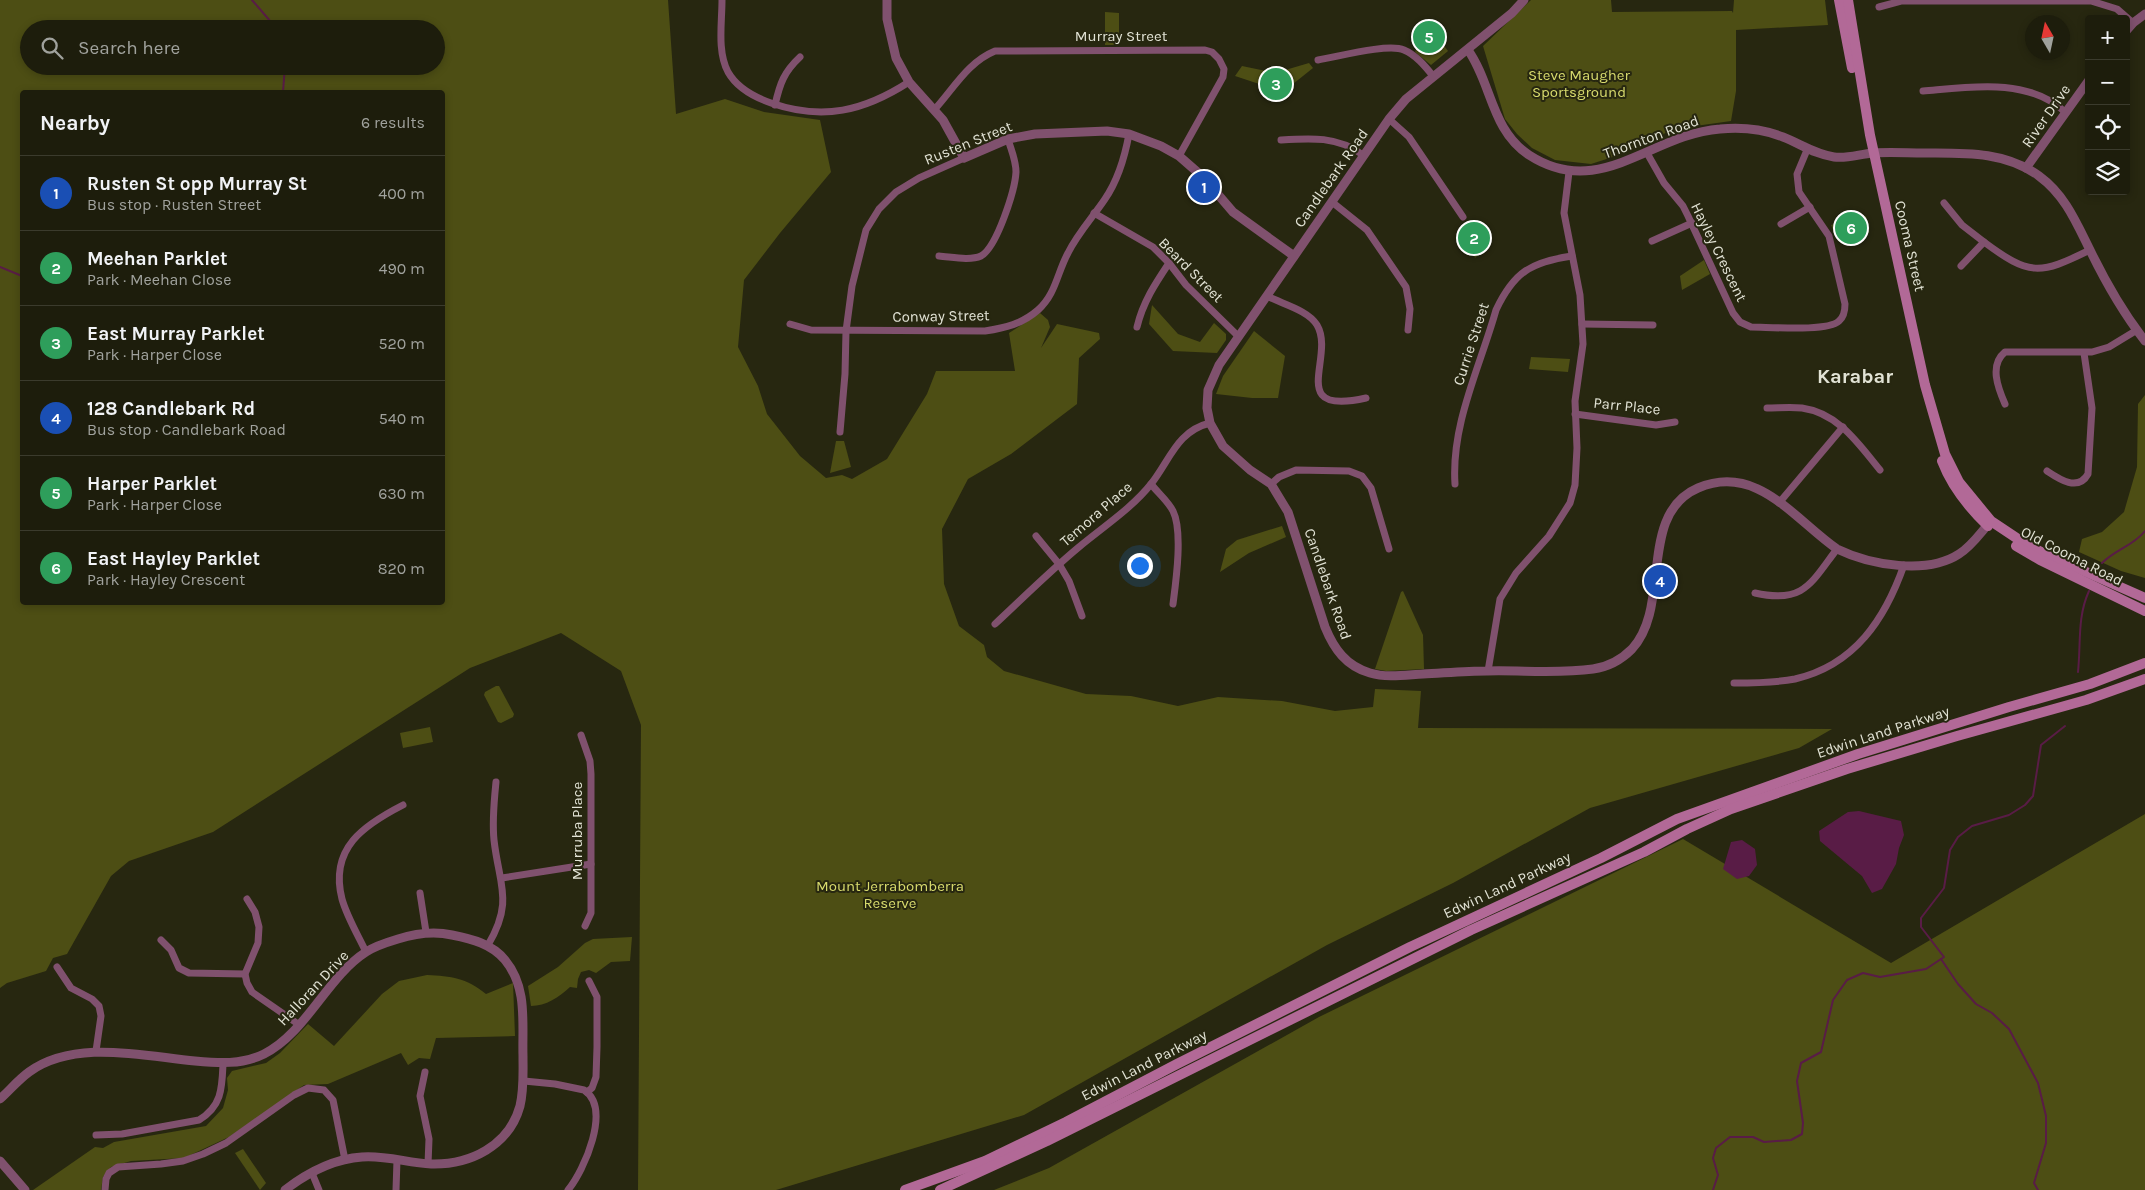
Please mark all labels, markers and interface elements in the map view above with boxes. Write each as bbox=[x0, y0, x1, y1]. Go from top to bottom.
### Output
north arrow bbox=[2025, 15, 2070, 60]
map controls bbox=[2085, 15, 2130, 195]
button: + bbox=[2085, 15, 2130, 60]
pin: 5 bbox=[1413, 18, 1445, 56]
search box bbox=[20, 20, 445, 75]
street label: Murray Street bbox=[1075, 27, 1168, 45]
icon: search bbox=[38, 34, 66, 62]
text: Search here bbox=[78, 37, 180, 59]
button: − bbox=[2085, 60, 2130, 105]
pin: 3 bbox=[1260, 65, 1292, 103]
park label: Steve Maugher Sportsground bbox=[1528, 66, 1631, 101]
street label: River Drive bbox=[2018, 81, 2074, 151]
button: locate bbox=[2085, 105, 2130, 150]
text: Nearby bbox=[40, 111, 110, 135]
street label: Thornton Road bbox=[1601, 111, 1701, 163]
text: 6 results bbox=[361, 113, 425, 132]
street label: Rusten Street bbox=[921, 117, 1015, 169]
street label: Candlebark Road bbox=[1290, 125, 1372, 231]
button: layers bbox=[2085, 150, 2130, 195]
pin: 1 bbox=[1188, 168, 1220, 206]
text: Rusten St opp Murray St bbox=[87, 173, 307, 195]
text: 1 bbox=[53, 184, 59, 203]
text: 400 m bbox=[378, 184, 425, 203]
text: Bus stop · Rusten Street bbox=[87, 195, 261, 214]
street label: Hayley Crescent bbox=[1687, 199, 1751, 305]
street label: Cooma Street bbox=[1891, 199, 1929, 293]
pin: 6 bbox=[1835, 209, 1867, 247]
pin: 2 bbox=[1458, 219, 1490, 257]
street label: Beard Street bbox=[1155, 234, 1227, 306]
text: Meehan Parklet bbox=[87, 248, 228, 270]
text: 2 bbox=[51, 259, 61, 278]
text: 490 m bbox=[379, 259, 425, 278]
text: Park · Meehan Close bbox=[87, 270, 231, 289]
street label: Currie Street bbox=[1449, 300, 1493, 388]
street label: Conway Street bbox=[892, 306, 990, 326]
text: East Murray Parklet bbox=[87, 323, 265, 345]
text: 3 bbox=[51, 334, 61, 353]
text: 520 m bbox=[378, 334, 425, 353]
text: Park · Harper Close bbox=[87, 345, 222, 364]
district label: Karabar bbox=[1817, 365, 1893, 388]
street label: Parr Place bbox=[1593, 394, 1661, 418]
text: 128 Candlebark Rd bbox=[87, 398, 255, 420]
text: 4 bbox=[51, 409, 61, 428]
text: 540 m bbox=[379, 409, 425, 428]
text: Bus stop · Candlebark Road bbox=[87, 420, 286, 439]
text: Harper Parklet bbox=[87, 473, 217, 495]
street label: Temora Place bbox=[1056, 478, 1136, 550]
text: 5 bbox=[51, 484, 61, 503]
text: 630 m bbox=[378, 484, 425, 503]
text: Park · Harper Close bbox=[87, 495, 222, 514]
street label: Old Cooma Road bbox=[2018, 522, 2126, 590]
street label: Candlebark Road bbox=[1301, 526, 1355, 642]
text: East Hayley Parklet bbox=[87, 548, 260, 570]
your location bbox=[1127, 553, 1153, 579]
text: 6 bbox=[51, 559, 61, 578]
text: 820 m bbox=[378, 559, 425, 578]
pin: 4 bbox=[1644, 562, 1676, 600]
text: Park · Hayley Crescent bbox=[87, 570, 245, 589]
street label: Edwin Land Parkway bbox=[1814, 702, 1952, 762]
street label: Murruba Place bbox=[568, 782, 586, 880]
street label: Edwin Land Parkway bbox=[1440, 848, 1574, 922]
park label: Mount Jerrabomberra Reserve bbox=[816, 877, 964, 912]
street label: Halloran Drive bbox=[274, 947, 352, 1029]
street label: Edwin Land Parkway bbox=[1078, 1026, 1210, 1104]

